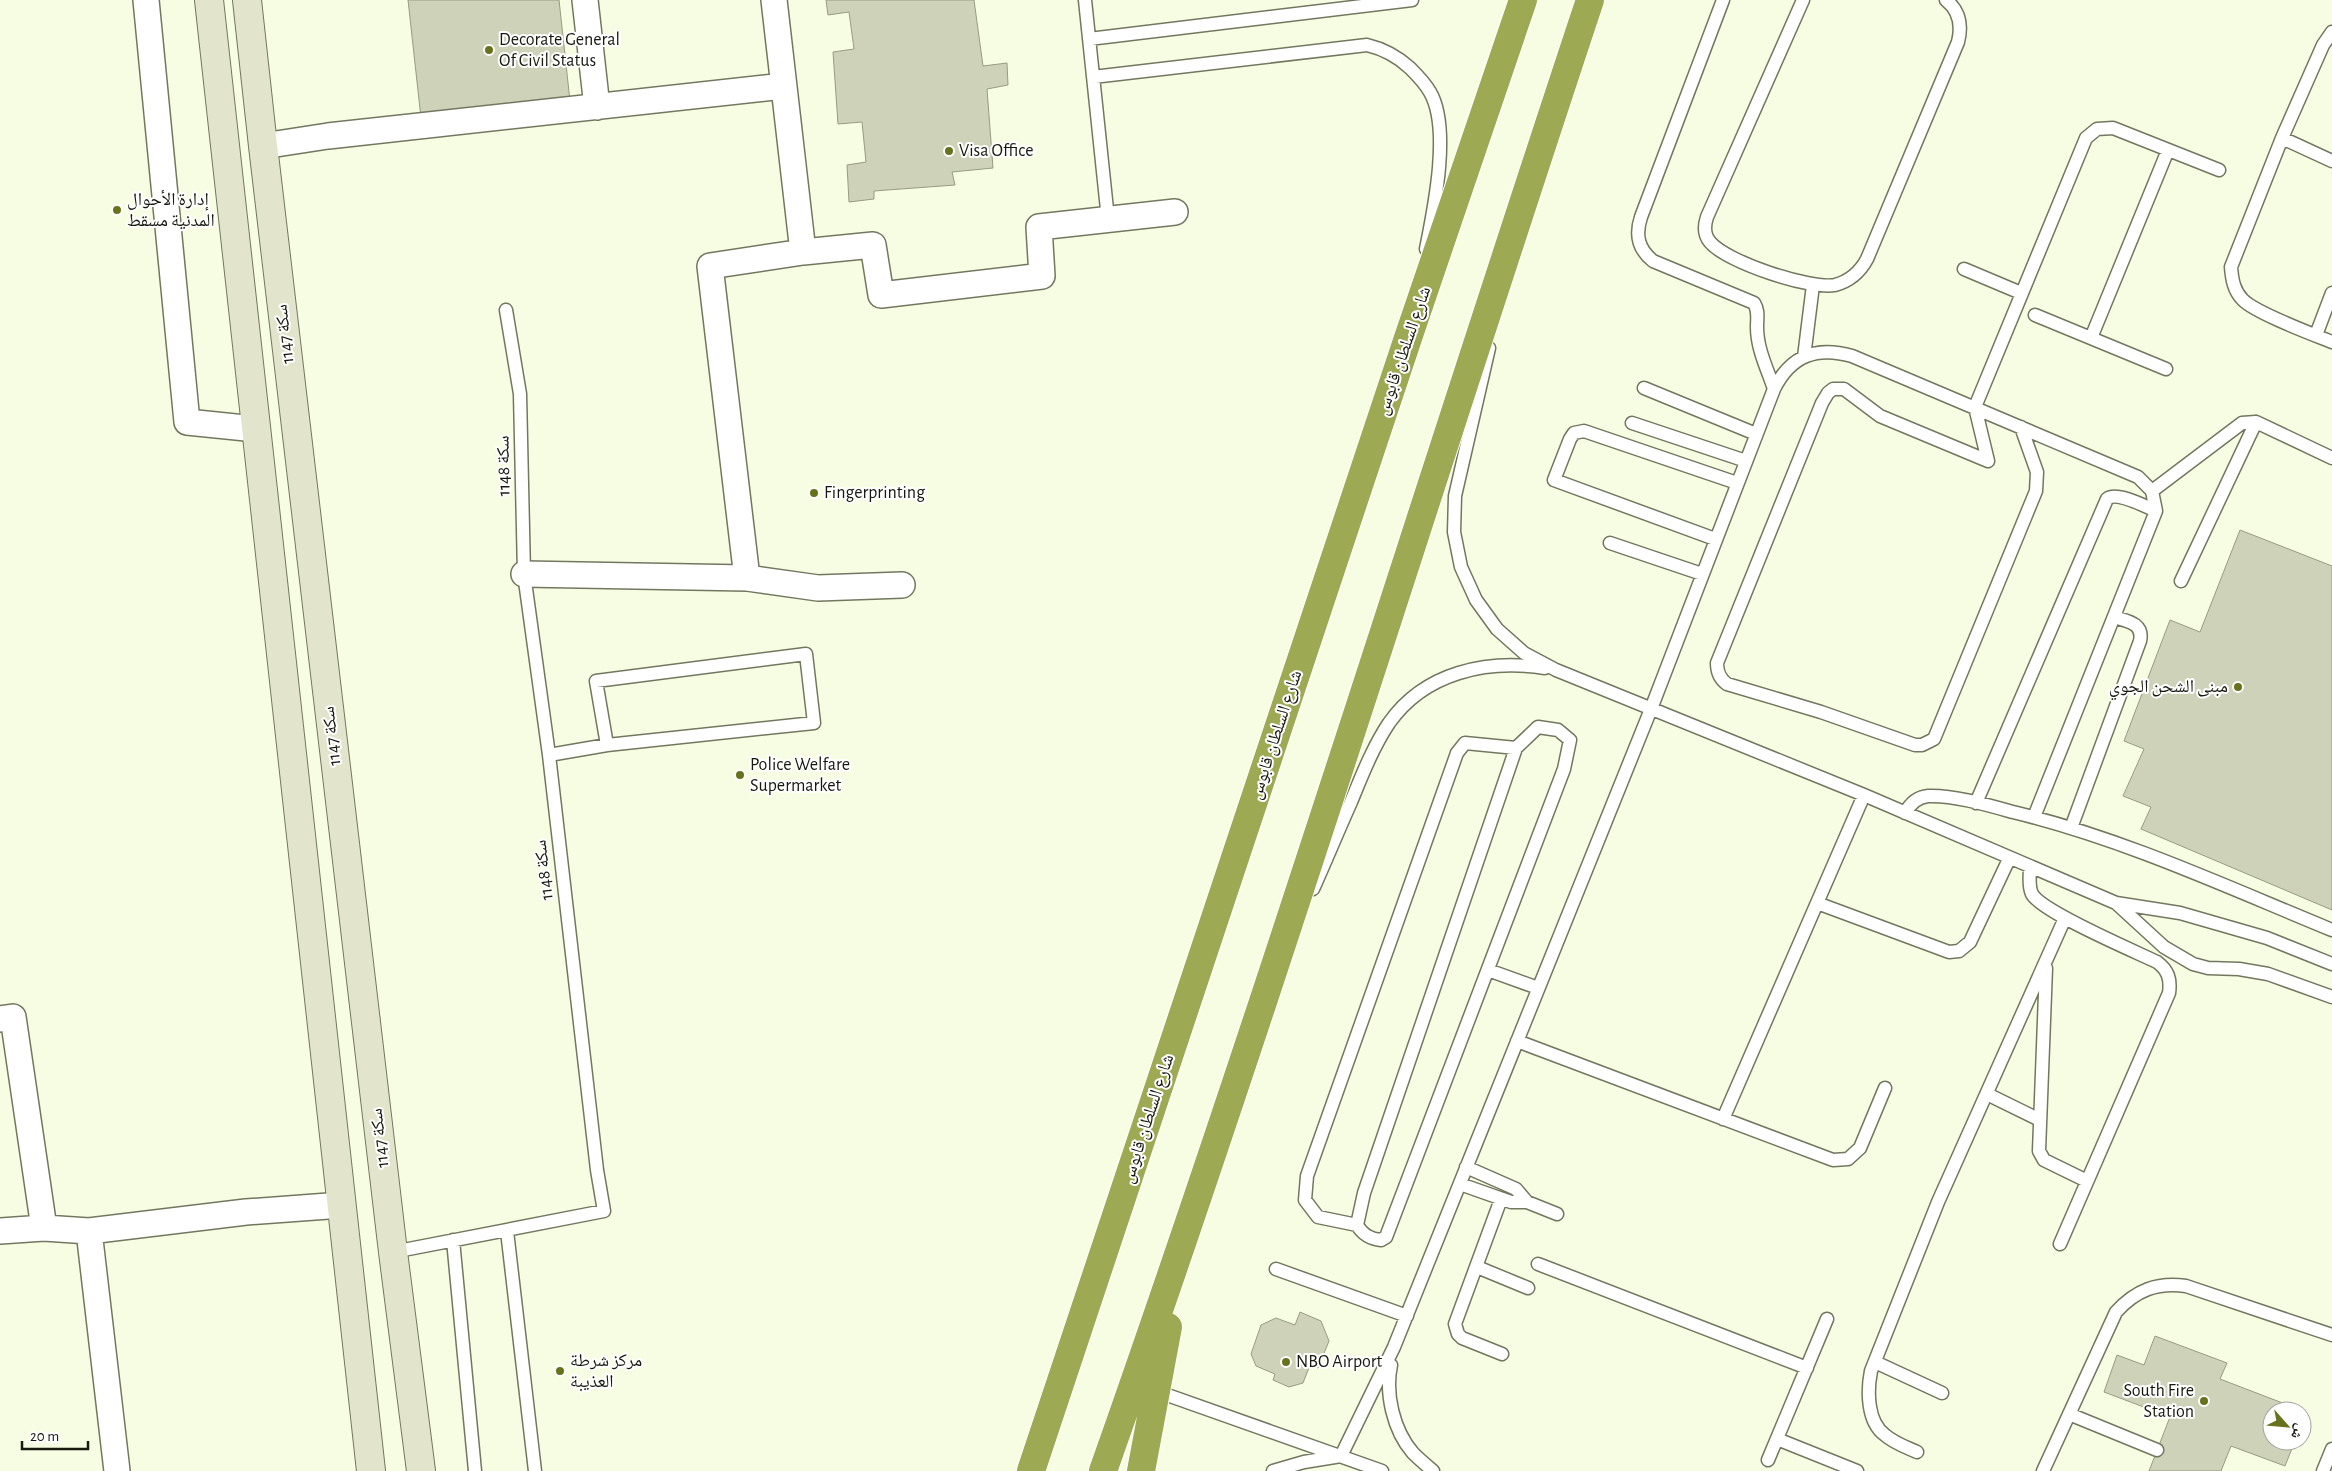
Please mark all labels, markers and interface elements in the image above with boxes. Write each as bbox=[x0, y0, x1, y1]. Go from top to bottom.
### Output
place label: Decorate General Of Civil Status bbox=[499, 31, 620, 70]
marker: Decorate General Of Civil Status bbox=[483, 44, 495, 56]
place label: Visa Office bbox=[959, 142, 1034, 160]
marker: Visa Office bbox=[943, 145, 955, 157]
place label: إدارة الأحوال المدنية مسقط bbox=[127, 190, 215, 230]
marker: إدارة الأحوال المدنية مسقط bbox=[111, 204, 123, 216]
street label: شارع السلطان قابوس bbox=[1374, 284, 1435, 418]
street label: سكة 1147 bbox=[272, 303, 298, 365]
street label: سكة 1148 bbox=[494, 435, 514, 497]
place label: Fingerprinting bbox=[824, 484, 925, 502]
marker: Fingerprinting bbox=[808, 487, 820, 499]
street label: شارع السلطان قابوس bbox=[1247, 668, 1306, 802]
place label: مبنى الشحن الجوي bbox=[2109, 678, 2228, 701]
marker: مبنى الشحن الجوي bbox=[2232, 681, 2244, 693]
street label: سكة 1147 bbox=[319, 705, 345, 767]
place label: Police Welfare Supermarket bbox=[750, 756, 850, 795]
marker: Police Welfare Supermarket bbox=[734, 769, 746, 781]
street label: سكة 1148 bbox=[531, 839, 557, 901]
street label: شارع السلطان قابوس bbox=[1119, 1052, 1178, 1186]
street label: سكة 1147 bbox=[367, 1107, 393, 1169]
place label: مركز شرطة العذيبة bbox=[570, 1352, 642, 1392]
place label: NBO Airport bbox=[1296, 1353, 1383, 1371]
marker: NBO Airport bbox=[1280, 1356, 1292, 1368]
marker: مركز شرطة العذيبة bbox=[554, 1365, 566, 1377]
place label: South Fire Station bbox=[2124, 1382, 2194, 1421]
marker: South Fire Station bbox=[2198, 1395, 2210, 1407]
north arrow bbox=[2262, 1401, 2312, 1451]
scale bar bbox=[22, 1418, 89, 1450]
text: ش bbox=[2287, 1421, 2307, 1441]
text: 20 m bbox=[30, 1429, 59, 1444]

